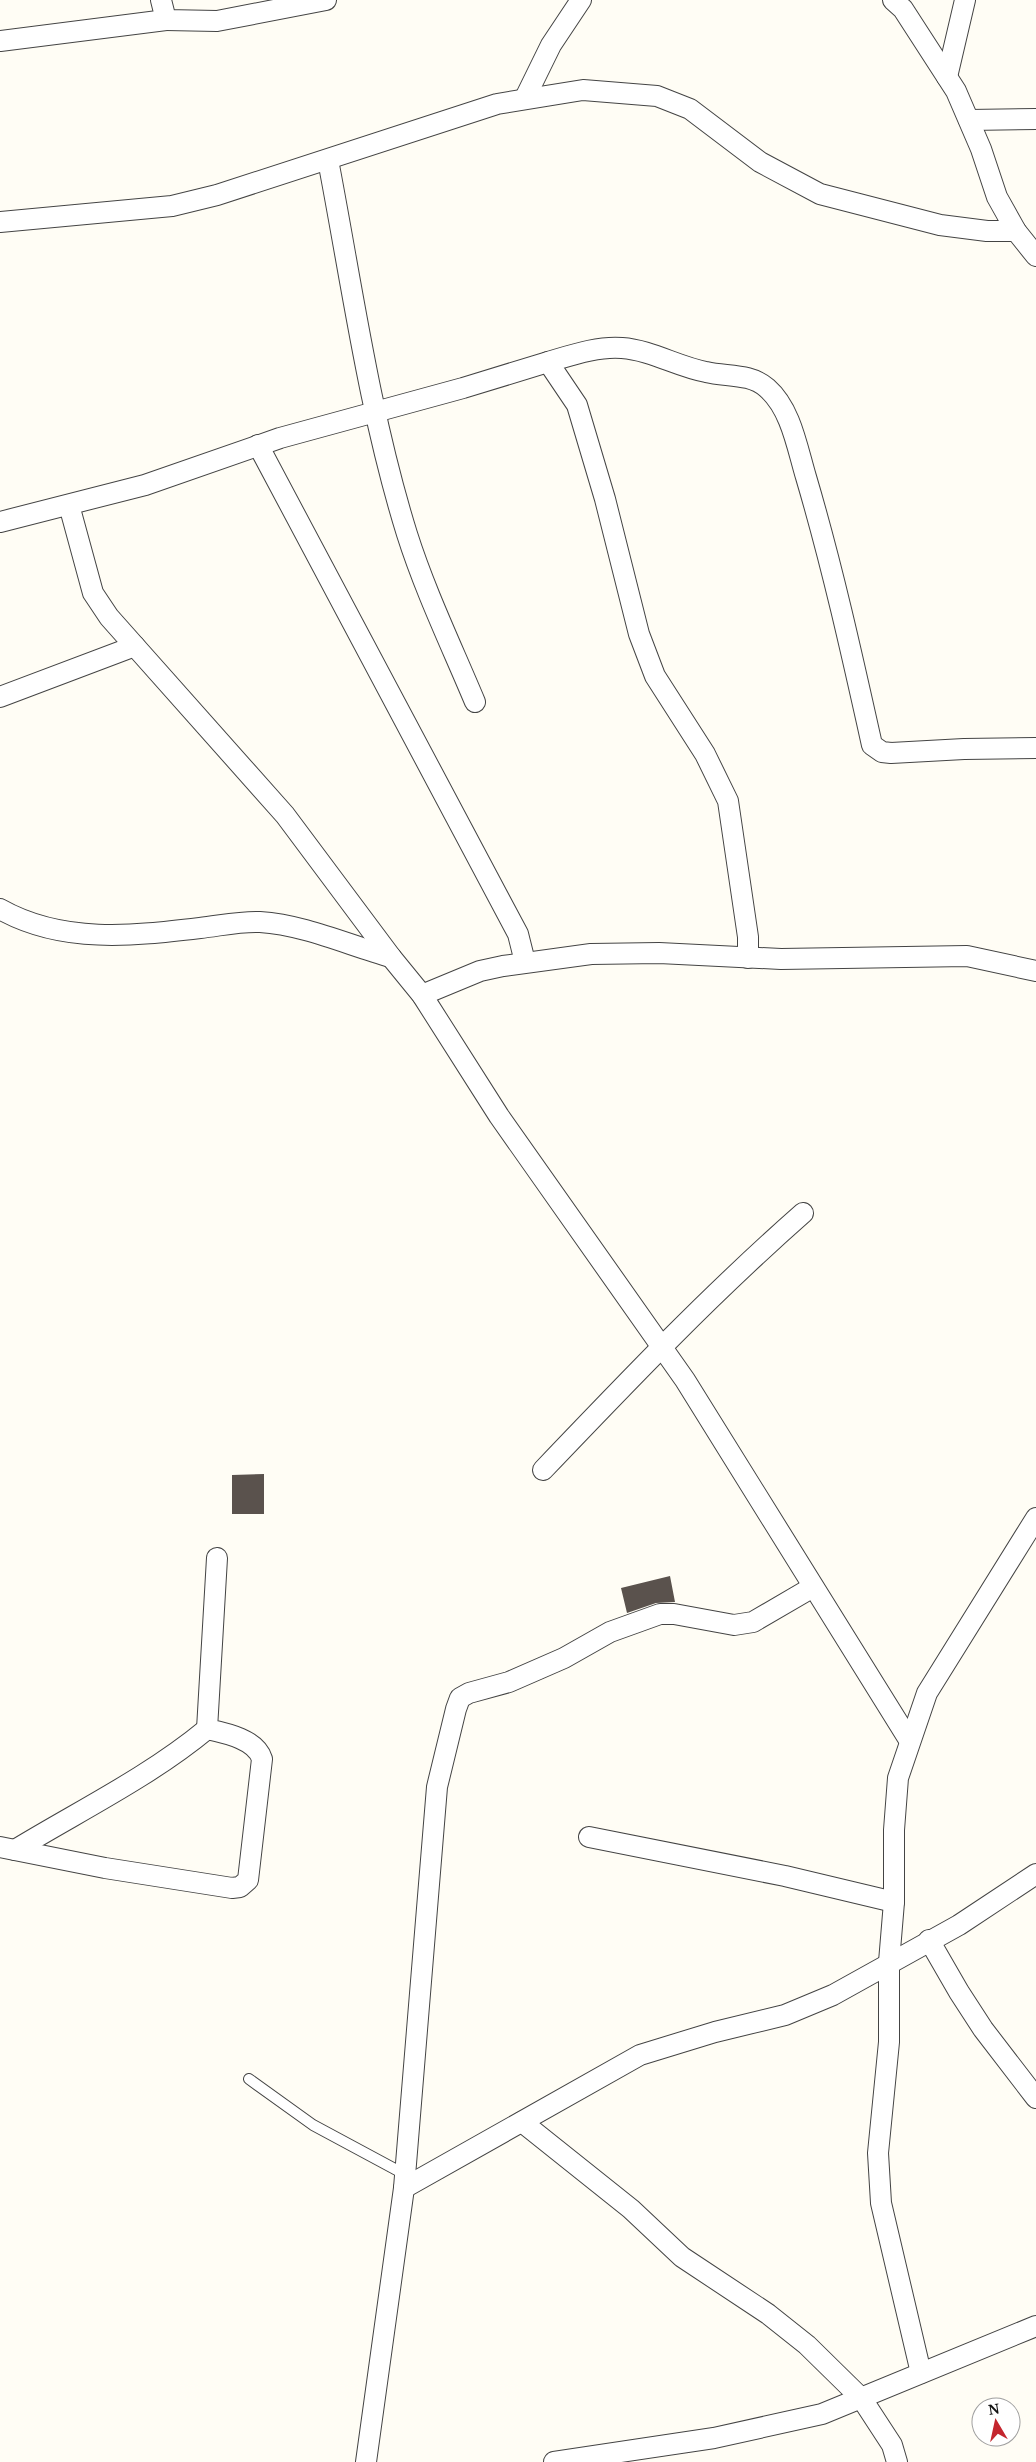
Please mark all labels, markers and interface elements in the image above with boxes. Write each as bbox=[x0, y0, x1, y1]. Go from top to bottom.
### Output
north arrow bbox=[971, 2397, 1021, 2447]
text: N bbox=[987, 2398, 1001, 2419]

